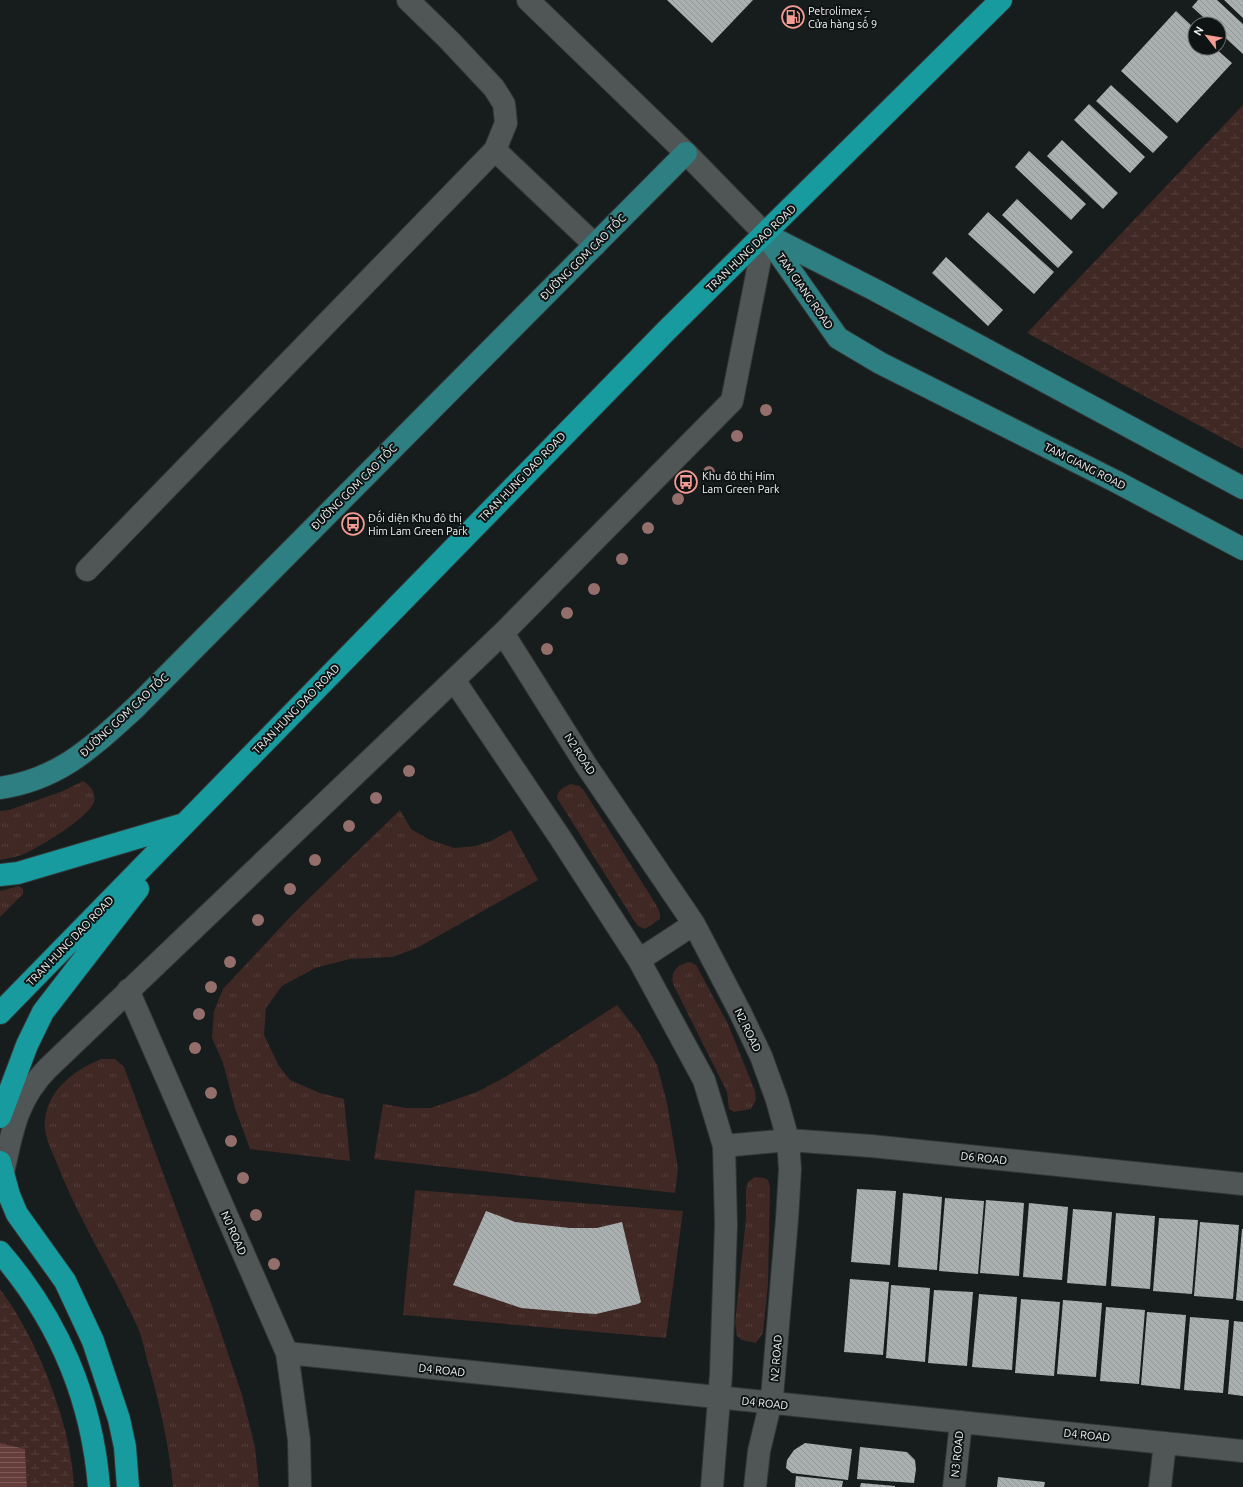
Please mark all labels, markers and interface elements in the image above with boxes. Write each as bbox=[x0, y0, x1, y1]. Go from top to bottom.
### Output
fuel station icon: Petrolimex – Cửa hàng số 9 bbox=[780, 4, 806, 30]
place label: Petrolimex – Cửa hàng số 9 bbox=[808, 5, 877, 30]
north arrow bbox=[1187, 16, 1227, 56]
text: N bbox=[1191, 24, 1206, 37]
street label: TRAN HUNG DAO ROAD bbox=[704, 202, 798, 294]
street label: ĐƯỜNG GOM CAO TỐC bbox=[535, 209, 628, 302]
street label: TAM GIANG ROAD bbox=[774, 251, 836, 331]
street label: TRAN HUNG DAO ROAD bbox=[476, 430, 568, 524]
street label: ĐƯỜNG GOM CAO TỐC bbox=[306, 439, 399, 532]
street label: TAM GIANG ROAD bbox=[1042, 440, 1128, 492]
bus stop icon: Khu đô thị Him Lam Green Park bbox=[673, 469, 699, 495]
place label: Khu đô thị Him Lam Green Park bbox=[702, 470, 780, 495]
place label: Đối diện Khu đô thị Him Lam Green Park bbox=[368, 510, 468, 537]
bus stop icon: Đối diện Khu đô thị Him Lam Green Park bbox=[340, 511, 366, 537]
street label: TRAN HUNG DAO ROAD bbox=[250, 662, 342, 756]
street label: ĐƯỜNG GOM CAO TỐC bbox=[75, 668, 171, 759]
street label: N2 ROAD bbox=[562, 731, 598, 777]
street label: TRAN HUNG DAO ROAD bbox=[24, 894, 116, 988]
street label: N2 ROAD bbox=[732, 1006, 764, 1054]
street label: D6 ROAD bbox=[960, 1150, 1008, 1166]
street label: N0 ROAD bbox=[219, 1209, 249, 1257]
street label: N2 ROAD bbox=[768, 1334, 784, 1382]
street label: D4 ROAD bbox=[418, 1362, 466, 1378]
street label: D4 ROAD bbox=[741, 1395, 789, 1411]
street label: D4 ROAD bbox=[1063, 1427, 1111, 1443]
street label: N3 ROAD bbox=[949, 1430, 965, 1478]

